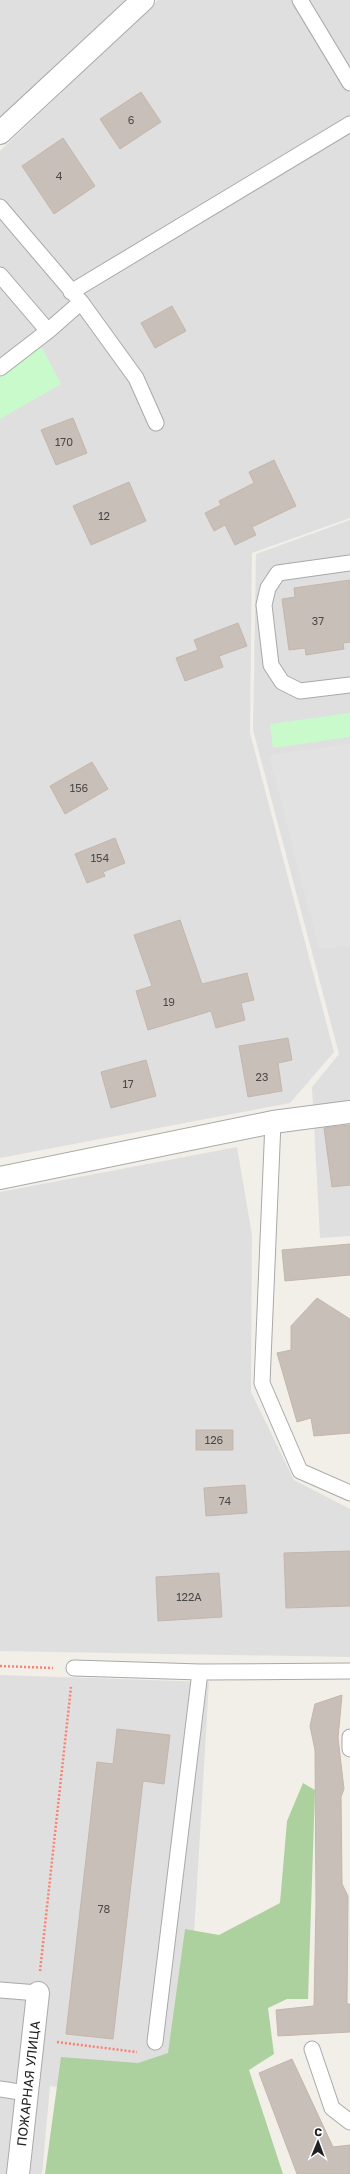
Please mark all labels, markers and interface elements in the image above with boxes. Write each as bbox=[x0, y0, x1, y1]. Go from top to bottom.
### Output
house number: 6 bbox=[128, 113, 135, 126]
house number: 4 bbox=[56, 169, 63, 182]
house number: 170 bbox=[55, 435, 73, 448]
house number: 12 bbox=[98, 509, 110, 522]
house number: 37 bbox=[312, 614, 324, 627]
house number: 156 bbox=[70, 781, 89, 794]
house number: 154 bbox=[91, 851, 109, 864]
house number: 19 bbox=[163, 995, 175, 1008]
house number: 23 bbox=[256, 1070, 268, 1083]
house number: 17 bbox=[122, 1077, 134, 1090]
house number: 126 bbox=[205, 1433, 224, 1446]
house number: 74 bbox=[219, 1494, 232, 1507]
house number: 122А bbox=[176, 1590, 202, 1603]
house number: 78 bbox=[98, 1902, 111, 1915]
street label: ПОЖАРНАЯ УЛИЦА bbox=[13, 2020, 43, 2147]
north arrow bbox=[298, 2122, 338, 2162]
text: С bbox=[314, 2125, 322, 2138]

